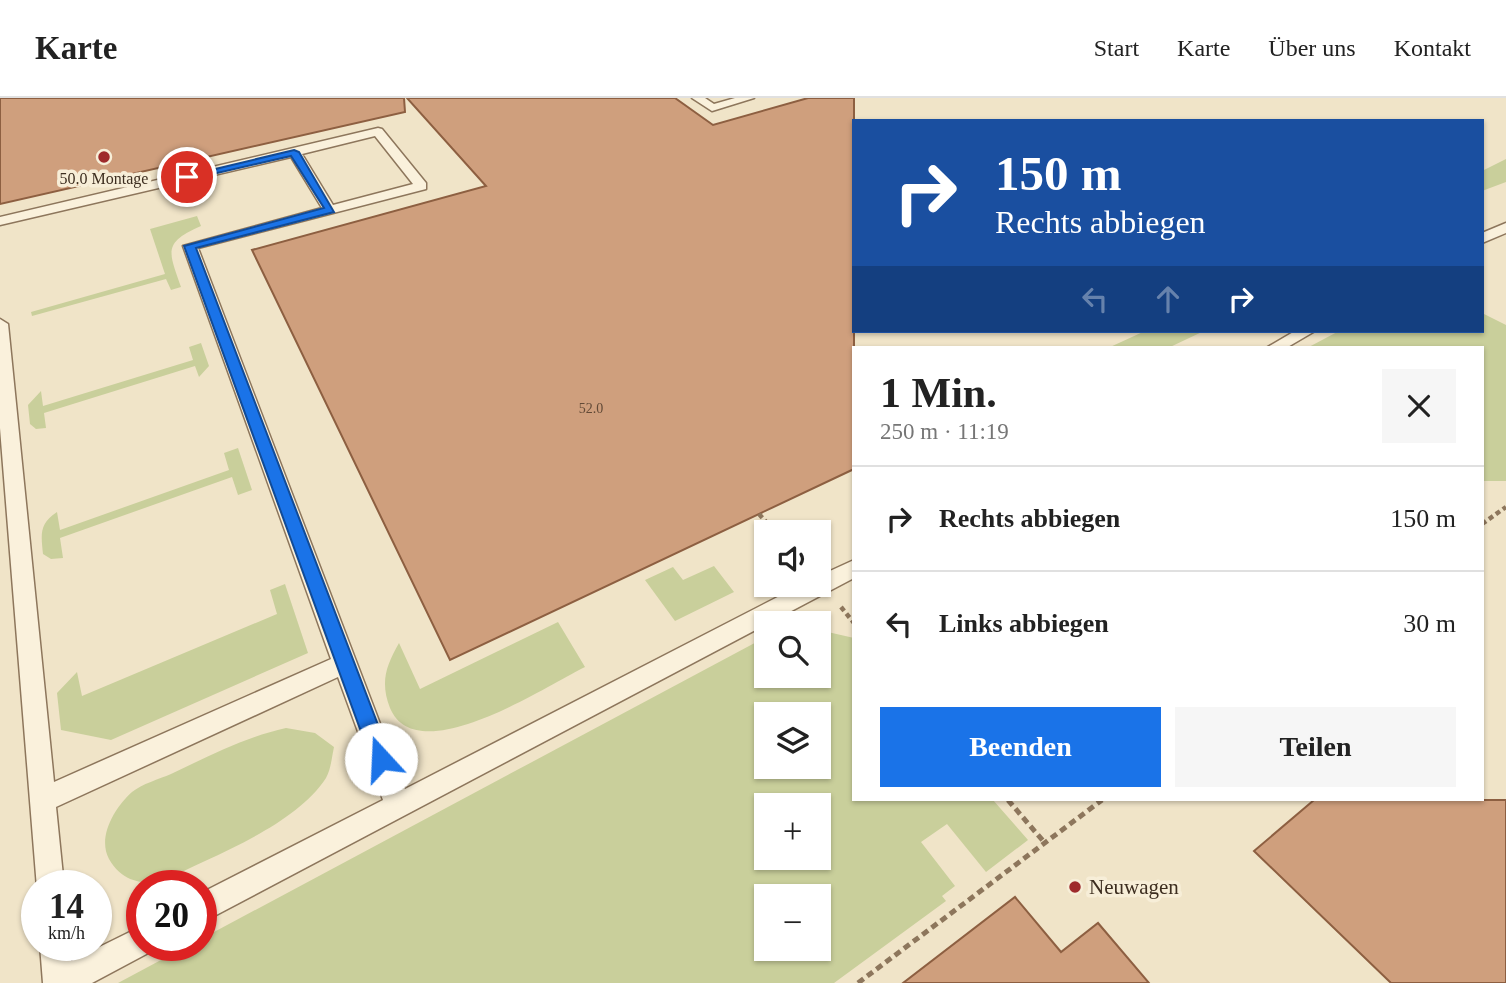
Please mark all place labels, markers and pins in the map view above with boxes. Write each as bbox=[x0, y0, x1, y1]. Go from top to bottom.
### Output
pin bbox=[157, 147, 217, 207]
marker: 50.0 Montage bbox=[96, 149, 112, 165]
place label: 50.0 Montage bbox=[60, 170, 148, 188]
place label: Neuwagen bbox=[1089, 875, 1179, 899]
marker: Neuwagen bbox=[1067, 879, 1083, 895]

